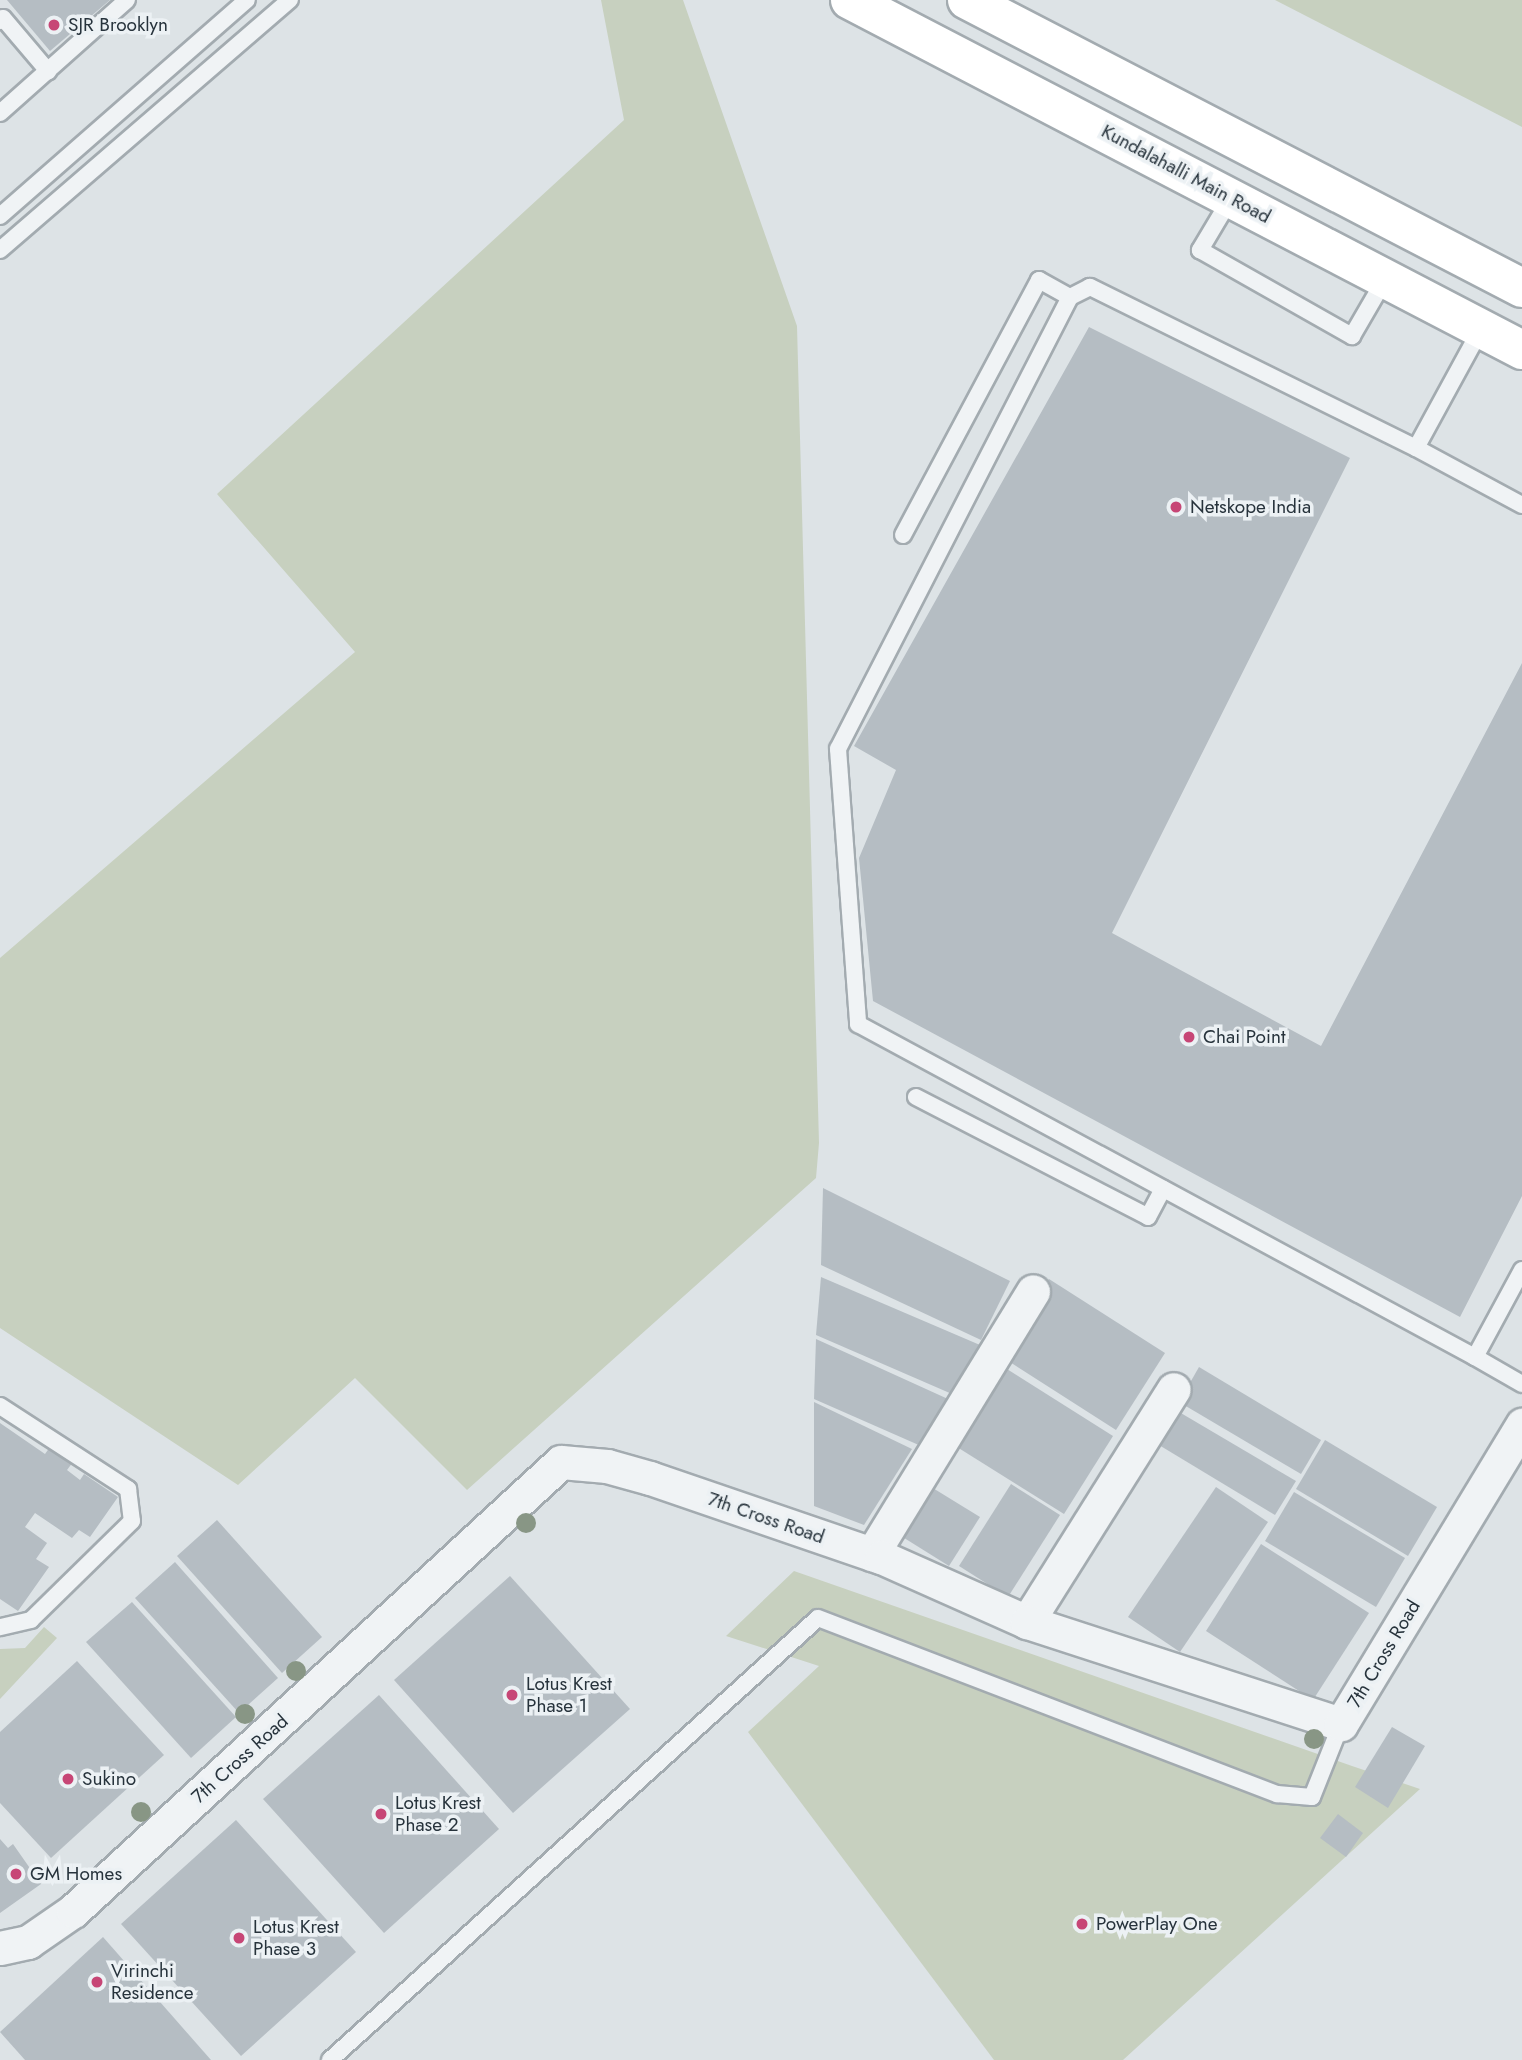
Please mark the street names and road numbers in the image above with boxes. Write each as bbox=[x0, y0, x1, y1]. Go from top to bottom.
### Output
street label: Kundalahalli Main Road bbox=[1098, 120, 1274, 228]
street label: 7th Cross Road bbox=[705, 1487, 827, 1549]
street label: 7th Cross Road bbox=[1343, 1596, 1425, 1712]
street label: 7th Cross Road bbox=[187, 1710, 293, 1808]

